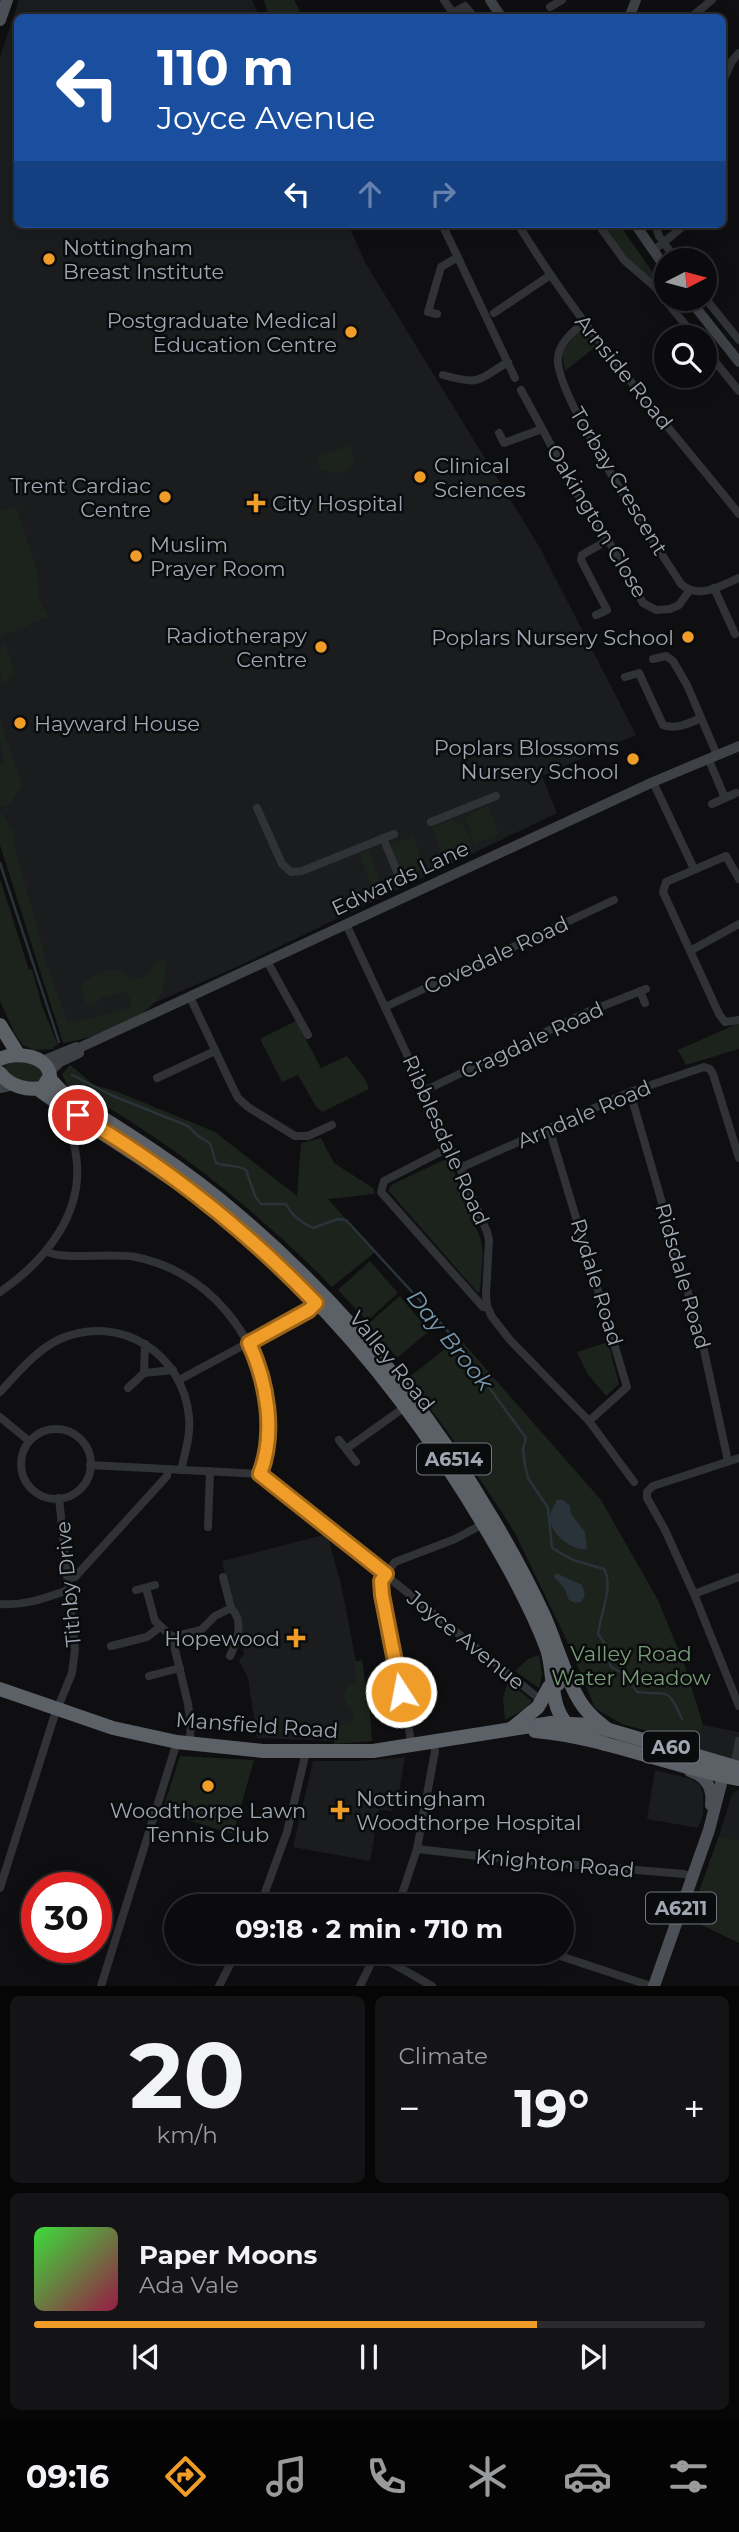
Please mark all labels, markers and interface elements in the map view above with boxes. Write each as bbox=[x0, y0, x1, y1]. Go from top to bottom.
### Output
text: 110 m bbox=[157, 38, 294, 97]
icon: left bbox=[42, 42, 133, 133]
text: Joyce Avenue bbox=[157, 98, 376, 137]
icon: left bbox=[278, 175, 316, 213]
icon: ahead bbox=[351, 175, 389, 213]
icon: right bbox=[424, 175, 462, 213]
place label: Nottingham Breast Institute bbox=[63, 235, 224, 284]
north arrow bbox=[654, 248, 718, 312]
map controls bbox=[654, 248, 717, 388]
marker: Nottingham Breast Institute bbox=[41, 251, 57, 267]
place label: Postgraduate Medical Education Centre bbox=[107, 308, 337, 357]
street label: Arnside Road bbox=[570, 309, 678, 435]
marker: Postgraduate Medical Education Centre bbox=[343, 324, 359, 340]
button: search bbox=[654, 325, 717, 388]
street label: Torbay Crescent bbox=[565, 402, 673, 560]
street label: Oakington Close bbox=[541, 440, 653, 602]
place label: Clinical Sciences bbox=[434, 453, 526, 502]
marker: Clinical Sciences bbox=[412, 469, 428, 485]
place label: Trent Cardiac Centre bbox=[11, 473, 151, 522]
marker: Trent Cardiac Centre bbox=[157, 489, 173, 505]
place label: City Hospital bbox=[272, 491, 403, 516]
marker: City Hospital bbox=[246, 493, 266, 513]
place label: Muslim Prayer Room bbox=[150, 532, 286, 581]
marker: Muslim Prayer Room bbox=[128, 548, 144, 564]
place label: Radiotherapy Centre bbox=[166, 623, 308, 672]
place label: Poplars Nursery School bbox=[431, 625, 674, 650]
marker: Poplars Nursery School bbox=[680, 629, 696, 645]
marker: Radiotherapy Centre bbox=[313, 639, 329, 655]
place label: Hayward House bbox=[34, 711, 200, 736]
marker: Hayward House bbox=[12, 715, 28, 731]
place label: Poplars Blossoms Nursery School bbox=[434, 735, 619, 784]
marker: Poplars Blossoms Nursery School bbox=[625, 751, 641, 767]
street label: Edwards Lane bbox=[327, 835, 473, 921]
street label: Covedale Road bbox=[420, 911, 572, 999]
street label: Cragdale Road bbox=[457, 996, 607, 1084]
street label: Ribblesdale Road bbox=[397, 1051, 495, 1229]
street label: Arndale Road bbox=[513, 1075, 655, 1153]
pin bbox=[48, 1085, 108, 1145]
icon: arrive bbox=[59, 1096, 97, 1134]
street label: Ridsdale Road bbox=[650, 1200, 716, 1352]
street label: Rydale Road bbox=[566, 1215, 628, 1349]
water label: Day Brook bbox=[401, 1284, 500, 1397]
street label: Valley Road bbox=[344, 1306, 440, 1416]
road number: A6514 bbox=[417, 1443, 491, 1474]
street label: Tithby Drive bbox=[50, 1520, 86, 1648]
street label: Joyce Avenue bbox=[402, 1584, 530, 1695]
place label: Hopewood bbox=[164, 1626, 280, 1651]
marker: Hopewood bbox=[286, 1628, 306, 1648]
park label: Valley Road Water Meadow bbox=[551, 1641, 711, 1690]
position arrow bbox=[364, 1655, 438, 1729]
street label: Mansfield Road bbox=[175, 1707, 339, 1743]
road number: A60 bbox=[643, 1732, 699, 1763]
marker: Woodthorpe Lawn Tennis Club bbox=[200, 1778, 216, 1794]
place label: Nottingham Woodthorpe Hospital bbox=[356, 1786, 581, 1835]
place label: Woodthorpe Lawn Tennis Club bbox=[110, 1798, 306, 1847]
marker: Nottingham Woodthorpe Hospital bbox=[330, 1800, 350, 1820]
street label: Knighton Road bbox=[475, 1844, 635, 1882]
speed limit sign: 30 bbox=[21, 1872, 112, 1963]
road number: A6211 bbox=[646, 1892, 716, 1924]
text: 09:18 · 2 min · 710 m bbox=[235, 1913, 503, 1945]
text: 20 bbox=[130, 2020, 245, 2131]
text: Climate bbox=[399, 2042, 488, 2070]
text: 19° bbox=[514, 2077, 589, 2140]
text: − bbox=[399, 2085, 420, 2132]
text: + bbox=[683, 2085, 705, 2132]
text: km/h bbox=[157, 2121, 218, 2149]
text: Paper Moons bbox=[139, 2239, 317, 2271]
text: Ada Vale bbox=[139, 2271, 239, 2299]
icon: previous bbox=[127, 2338, 165, 2376]
icon: pause bbox=[350, 2338, 388, 2376]
icon: next bbox=[574, 2338, 612, 2376]
icon: directions bbox=[161, 2452, 210, 2501]
icon: music bbox=[262, 2452, 311, 2501]
icon: phone bbox=[362, 2452, 411, 2501]
icon: climate bbox=[463, 2452, 512, 2501]
icon: car bbox=[563, 2452, 612, 2501]
icon: filters bbox=[664, 2452, 713, 2501]
text: 09:16 bbox=[26, 2457, 109, 2496]

